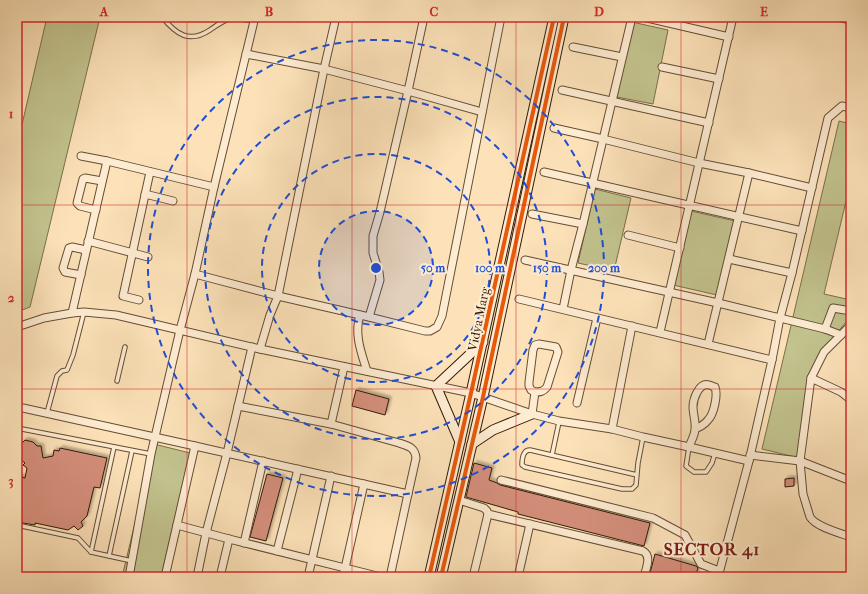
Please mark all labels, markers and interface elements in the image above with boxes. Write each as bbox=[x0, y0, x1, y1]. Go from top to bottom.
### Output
text: A bbox=[99, 4, 109, 19]
text: B bbox=[265, 4, 274, 19]
text: C bbox=[430, 4, 439, 19]
text: D bbox=[594, 4, 604, 19]
text: E bbox=[760, 4, 768, 19]
text: 1 bbox=[9, 106, 14, 121]
centre of rings bbox=[369, 261, 383, 275]
text: 50 m bbox=[421, 261, 446, 275]
text: 100 m bbox=[475, 261, 506, 275]
text: 150 m bbox=[533, 261, 562, 275]
text: 200 m bbox=[588, 261, 621, 275]
street label: Vidya Marg bbox=[464, 285, 493, 353]
text: 2 bbox=[8, 290, 15, 305]
text: 3 bbox=[8, 473, 14, 489]
district label: SECTOR 41 bbox=[664, 539, 760, 560]

